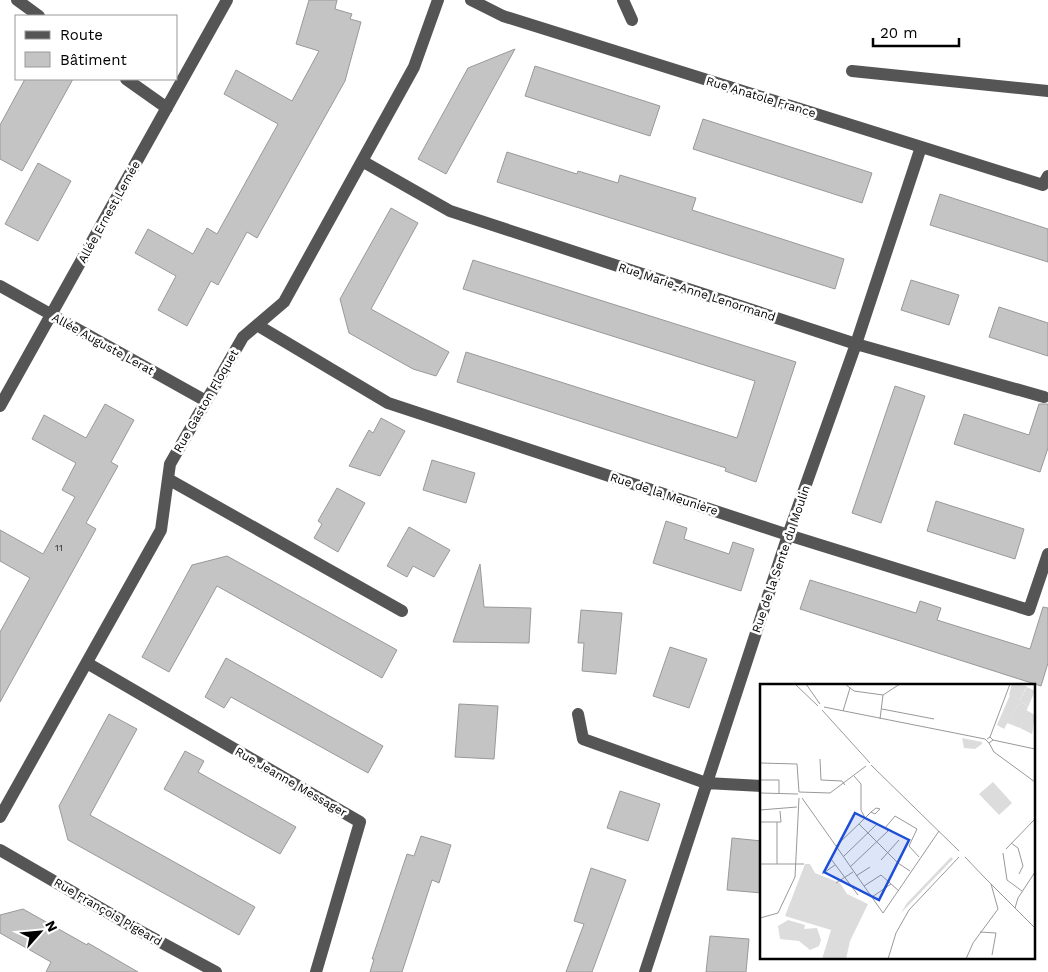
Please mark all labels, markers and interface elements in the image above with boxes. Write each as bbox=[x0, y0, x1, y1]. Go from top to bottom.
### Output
legend bbox=[15, 15, 178, 80]
scale bar bbox=[873, 15, 959, 47]
text: 20 m bbox=[880, 24, 918, 42]
text: Route bbox=[60, 26, 103, 44]
text: Bâtiment bbox=[60, 51, 127, 69]
street label: Rue Anatole France bbox=[704, 74, 818, 120]
street label: Allée Ernest Lemée bbox=[75, 158, 143, 266]
street label: Rue Marie-Anne Lenormand bbox=[617, 260, 777, 324]
street label: Allée Auguste Lerat bbox=[50, 310, 156, 378]
street label: Rue Gaston Floquet bbox=[171, 347, 241, 455]
street label: Rue de la Meunière bbox=[608, 470, 720, 518]
street label: Rue de la Sente du Moulin bbox=[749, 483, 813, 635]
house number: 11 bbox=[55, 542, 63, 553]
inset map bbox=[760, 684, 1036, 960]
street label: Rue Jeanne Messager bbox=[233, 744, 350, 820]
street label: Rue François Pigeard bbox=[51, 875, 165, 949]
north arrow bbox=[15, 907, 65, 957]
text: N bbox=[42, 918, 61, 934]

